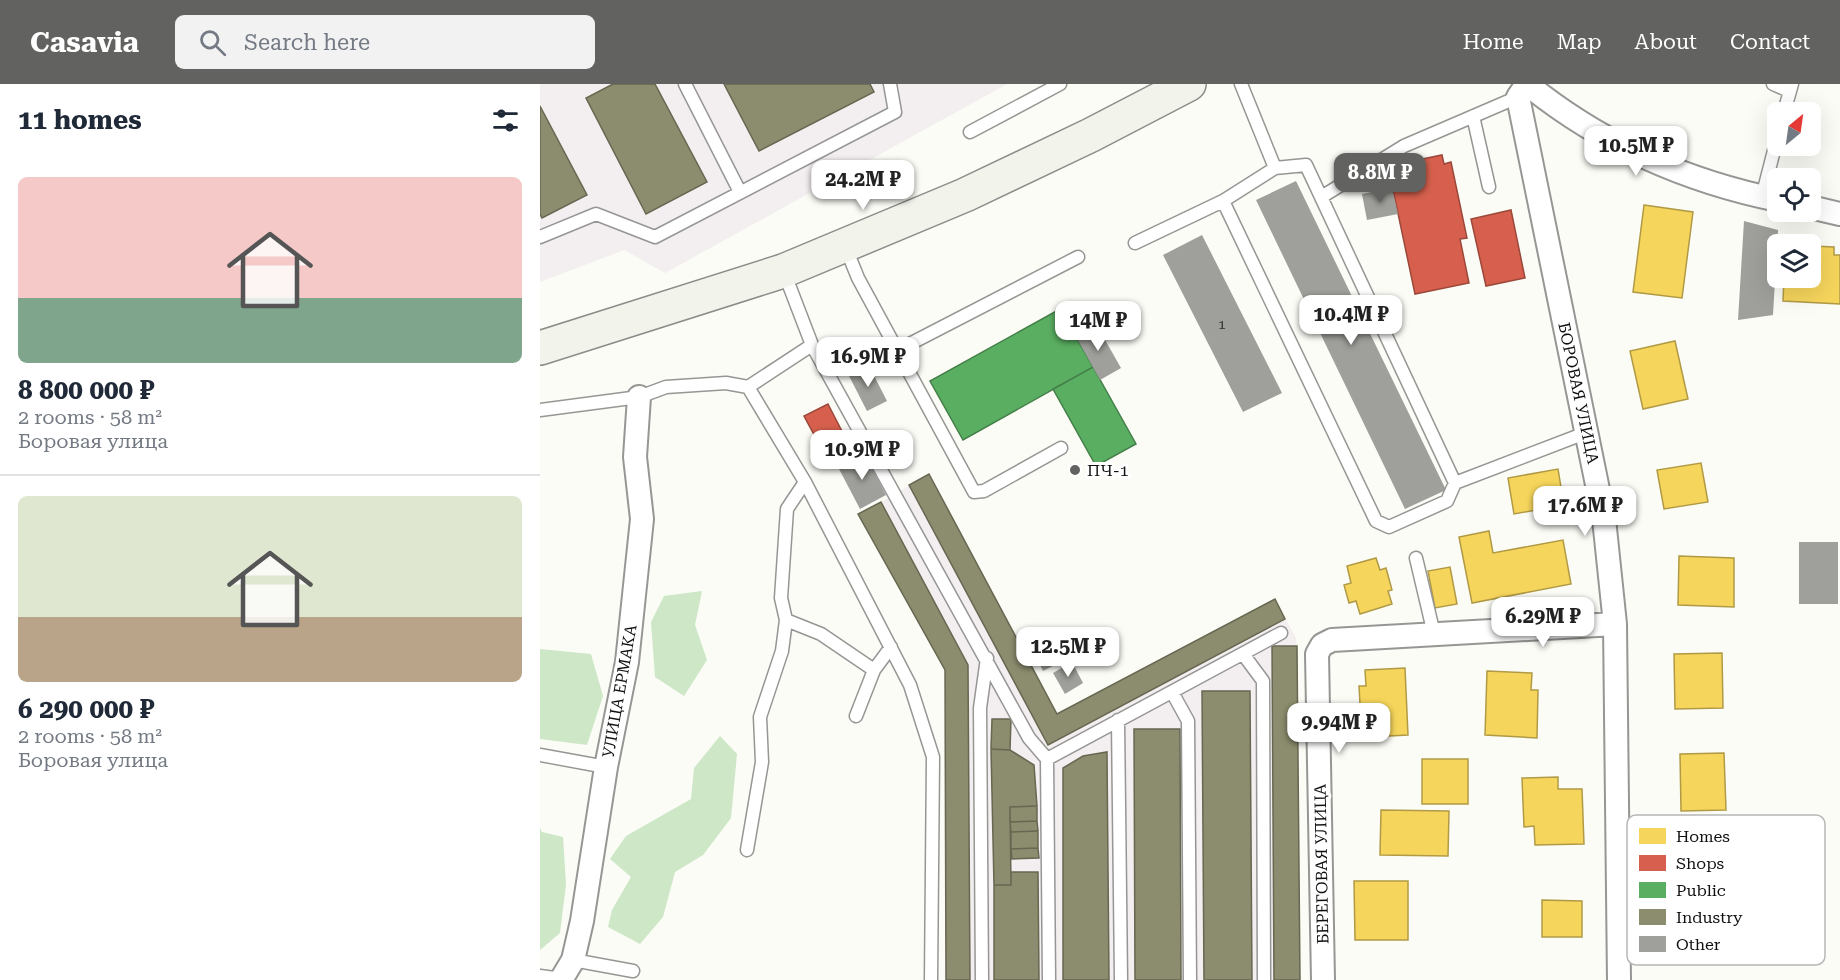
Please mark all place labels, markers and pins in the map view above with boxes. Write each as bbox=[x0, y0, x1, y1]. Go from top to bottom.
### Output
pin: 10.5M ₽ bbox=[1581, 126, 1691, 177]
pin: 8.8M ₽ bbox=[1331, 153, 1429, 204]
pin: 24.2M ₽ bbox=[808, 160, 918, 211]
pin: 10.4M ₽ bbox=[1296, 295, 1406, 346]
pin: 14M ₽ bbox=[1056, 301, 1140, 352]
pin: 16.9M ₽ bbox=[813, 337, 923, 388]
pin: 10.9M ₽ bbox=[807, 430, 917, 481]
place label: ПЧ-1 bbox=[1087, 461, 1129, 480]
marker: ПЧ-1 bbox=[1068, 463, 1082, 477]
pin: 17.6M ₽ bbox=[1530, 486, 1640, 537]
pin: 6.29M ₽ bbox=[1488, 597, 1598, 648]
pin: 12.5M ₽ bbox=[1013, 627, 1123, 678]
pin: 9.94M ₽ bbox=[1284, 703, 1394, 754]

